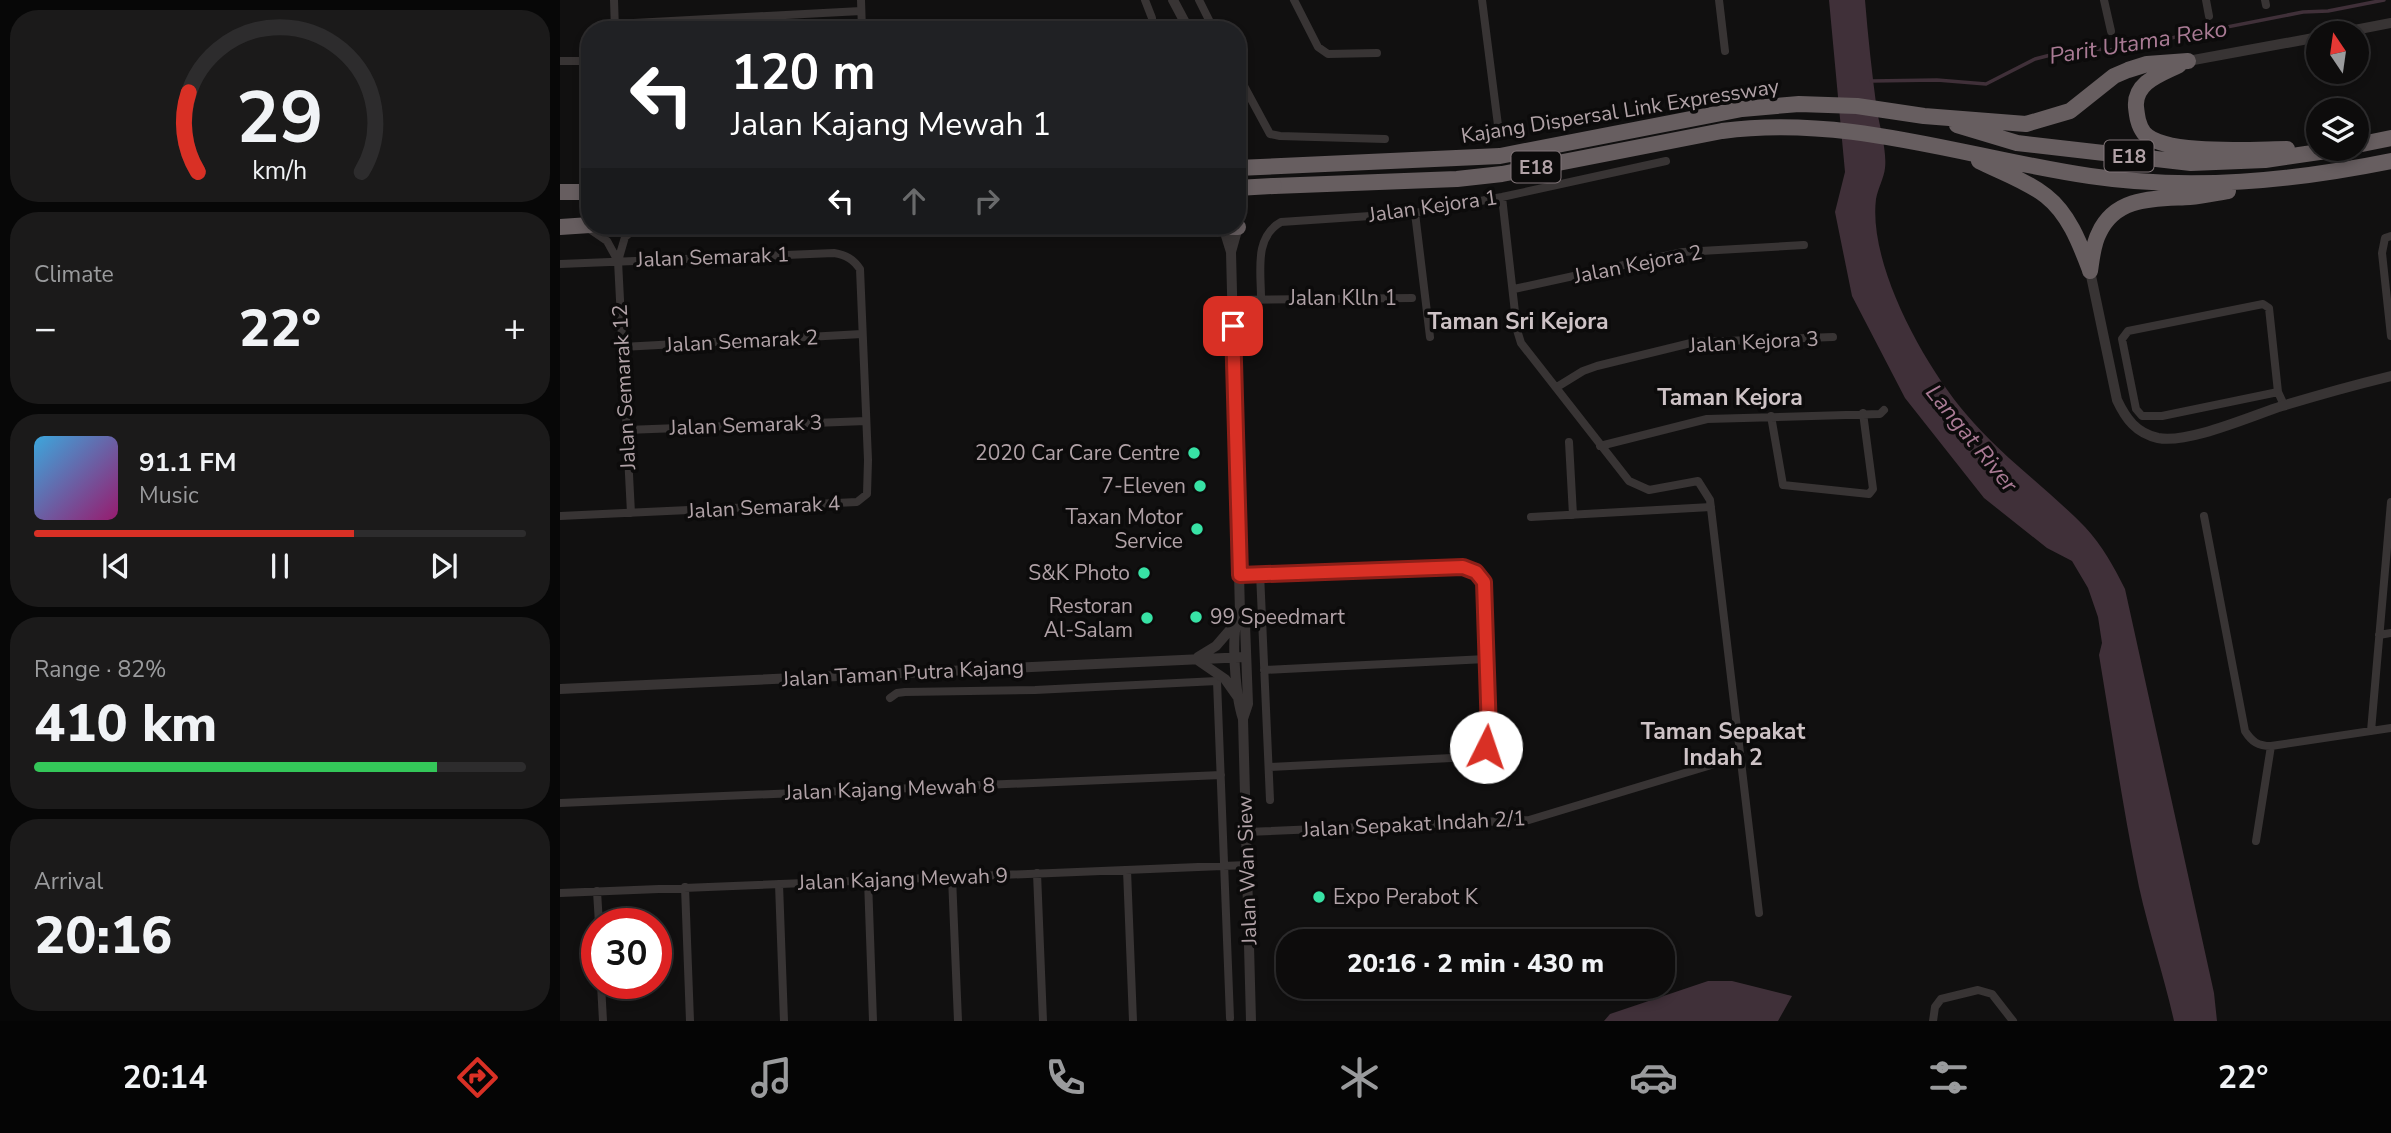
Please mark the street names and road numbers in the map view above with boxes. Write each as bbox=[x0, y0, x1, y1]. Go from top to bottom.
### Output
street label: Kajang Dispersal Link Expressway bbox=[1459, 72, 1781, 150]
road number: E18 bbox=[2104, 140, 2154, 172]
road number: E18 bbox=[1511, 152, 1560, 182]
street label: Jalan Kejora 1 bbox=[1366, 183, 1499, 229]
street label: Jalan Kejora 2 bbox=[1571, 238, 1704, 290]
street label: Jalan Semarak 1 bbox=[635, 240, 790, 274]
street label: Jalan Klln 1 bbox=[1288, 284, 1397, 312]
street label: Jalan Semarak 12 bbox=[606, 304, 642, 471]
street label: Jalan Semarak 2 bbox=[664, 323, 819, 359]
street label: Jalan Kejora 3 bbox=[1687, 325, 1820, 359]
street label: Jalan Semarak 3 bbox=[668, 408, 823, 442]
street label: Jalan Semarak 4 bbox=[686, 489, 841, 525]
street label: Jalan Taman Putra Kajang bbox=[780, 653, 1025, 693]
street label: Jalan Kajang Mewah 8 bbox=[784, 771, 995, 807]
street label: Jalan Wan Siew bbox=[1230, 794, 1264, 946]
street label: Jalan Sepakat Indah 2/1 bbox=[1301, 804, 1526, 844]
street label: Jalan Kajang Mewah 9 bbox=[797, 861, 1008, 897]

